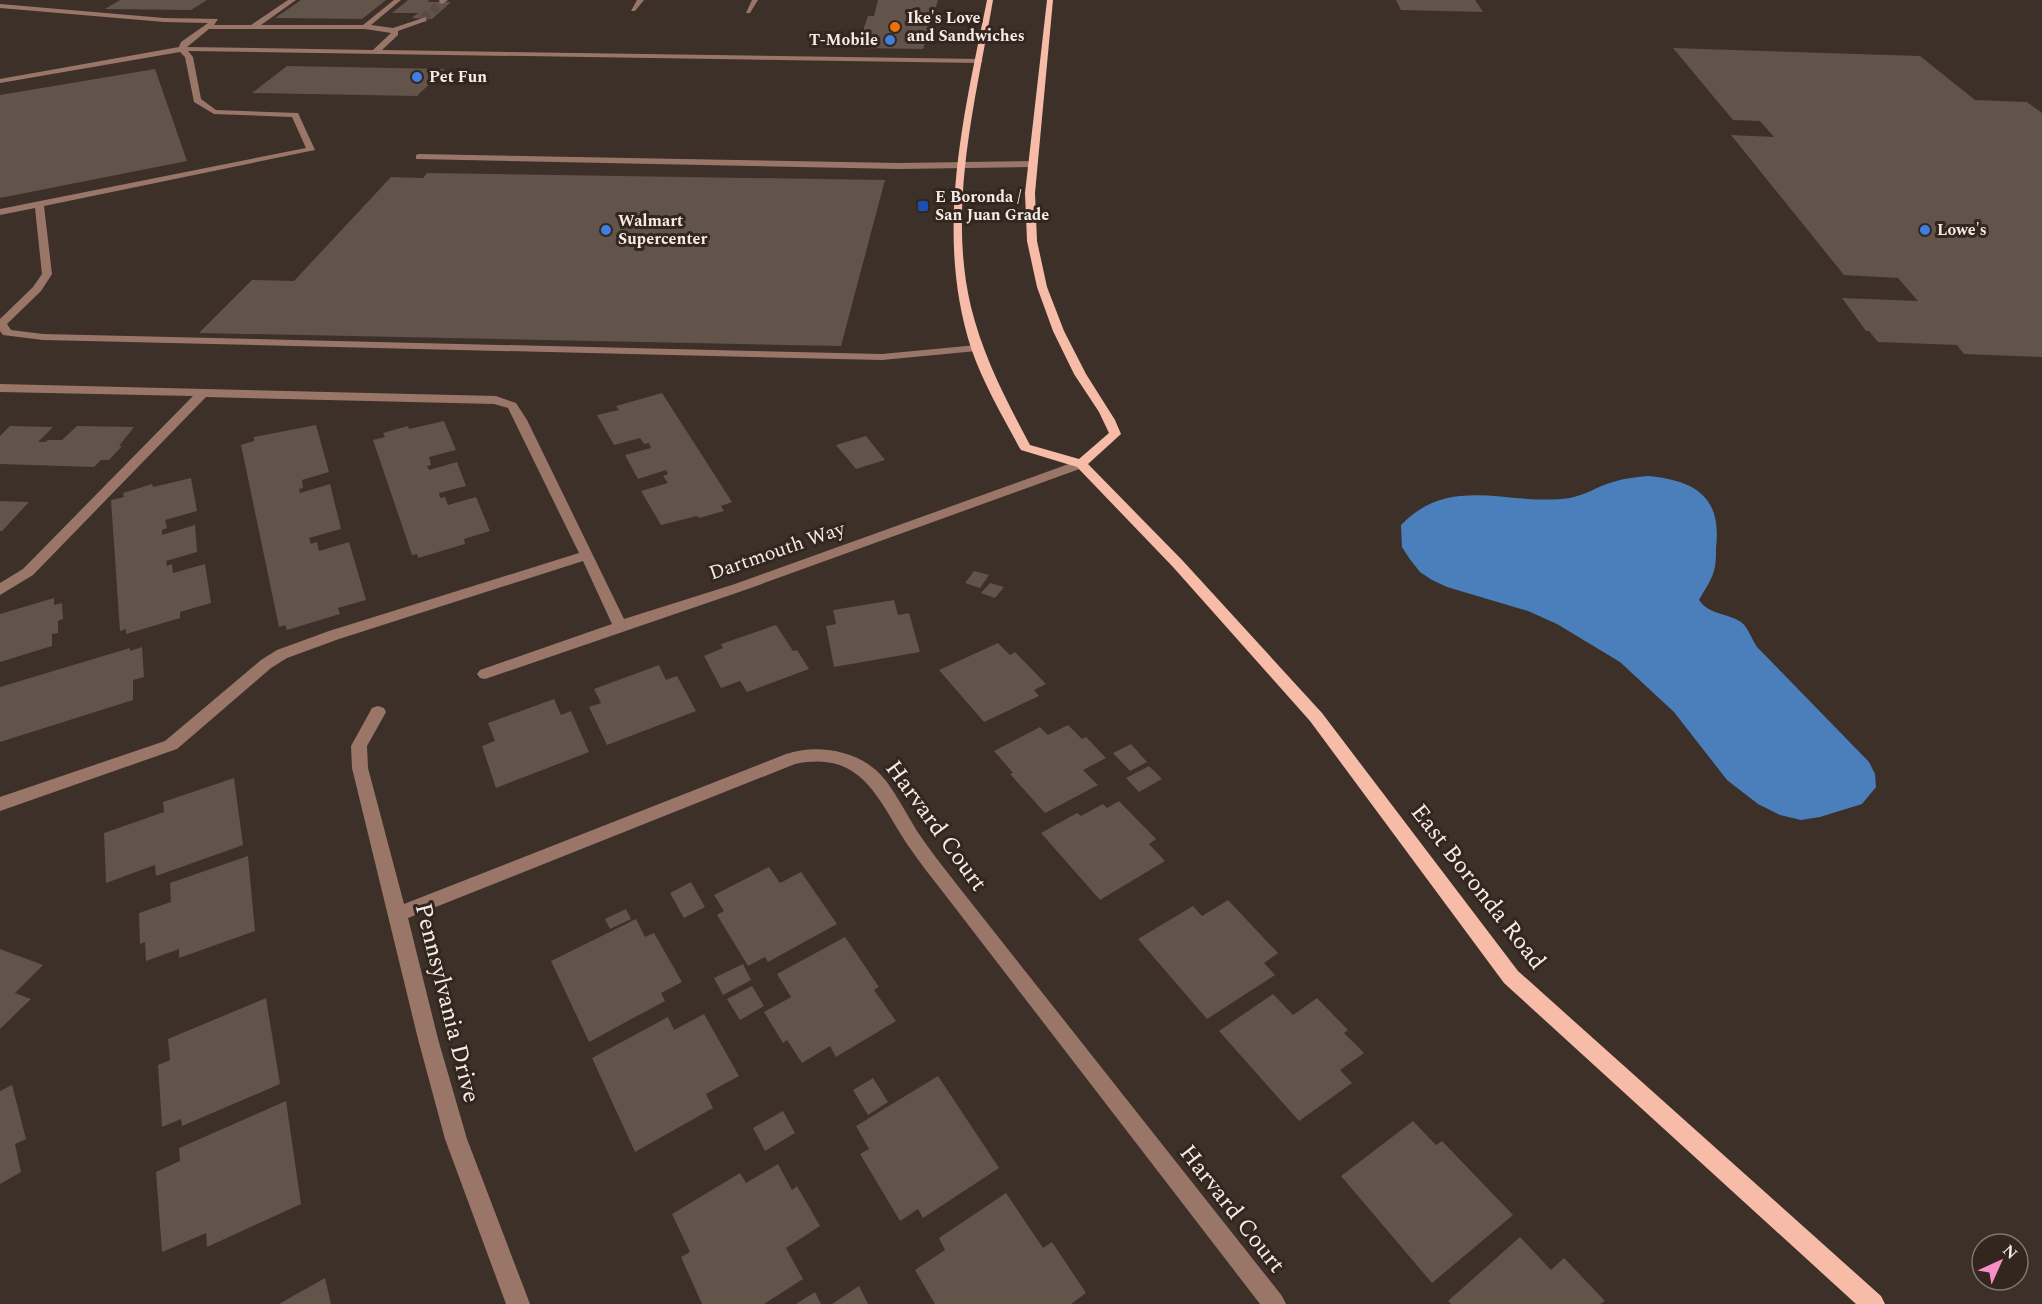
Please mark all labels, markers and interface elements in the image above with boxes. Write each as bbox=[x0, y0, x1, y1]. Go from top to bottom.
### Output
place label: Ike's Love and Sandwiches bbox=[907, 6, 1025, 48]
marker: Ike's Love and Sandwiches bbox=[888, 20, 902, 34]
place label: T-Mobile bbox=[809, 28, 878, 52]
marker: T-Mobile bbox=[883, 33, 897, 47]
place label: Pet Fun bbox=[429, 65, 487, 89]
marker: Pet Fun bbox=[410, 70, 424, 84]
place label: E Boronda / San Juan Grade bbox=[935, 185, 1049, 227]
marker: E Boronda / San Juan Grade bbox=[916, 199, 930, 213]
place label: Walmart Supercenter bbox=[618, 209, 707, 251]
place label: Lowe's bbox=[1937, 218, 1987, 242]
marker: Walmart Supercenter bbox=[599, 223, 613, 237]
marker: Lowe's bbox=[1918, 223, 1932, 237]
street label: Dartmouth Way bbox=[705, 513, 850, 588]
street label: Harvard Court bbox=[876, 753, 996, 899]
street label: East Boronda Road bbox=[1401, 796, 1555, 978]
street label: Pennsylvania Drive bbox=[405, 899, 489, 1107]
street label: Harvard Court bbox=[1170, 1137, 1294, 1281]
north arrow bbox=[1970, 1232, 2030, 1292]
text: N bbox=[1997, 1239, 2023, 1265]

